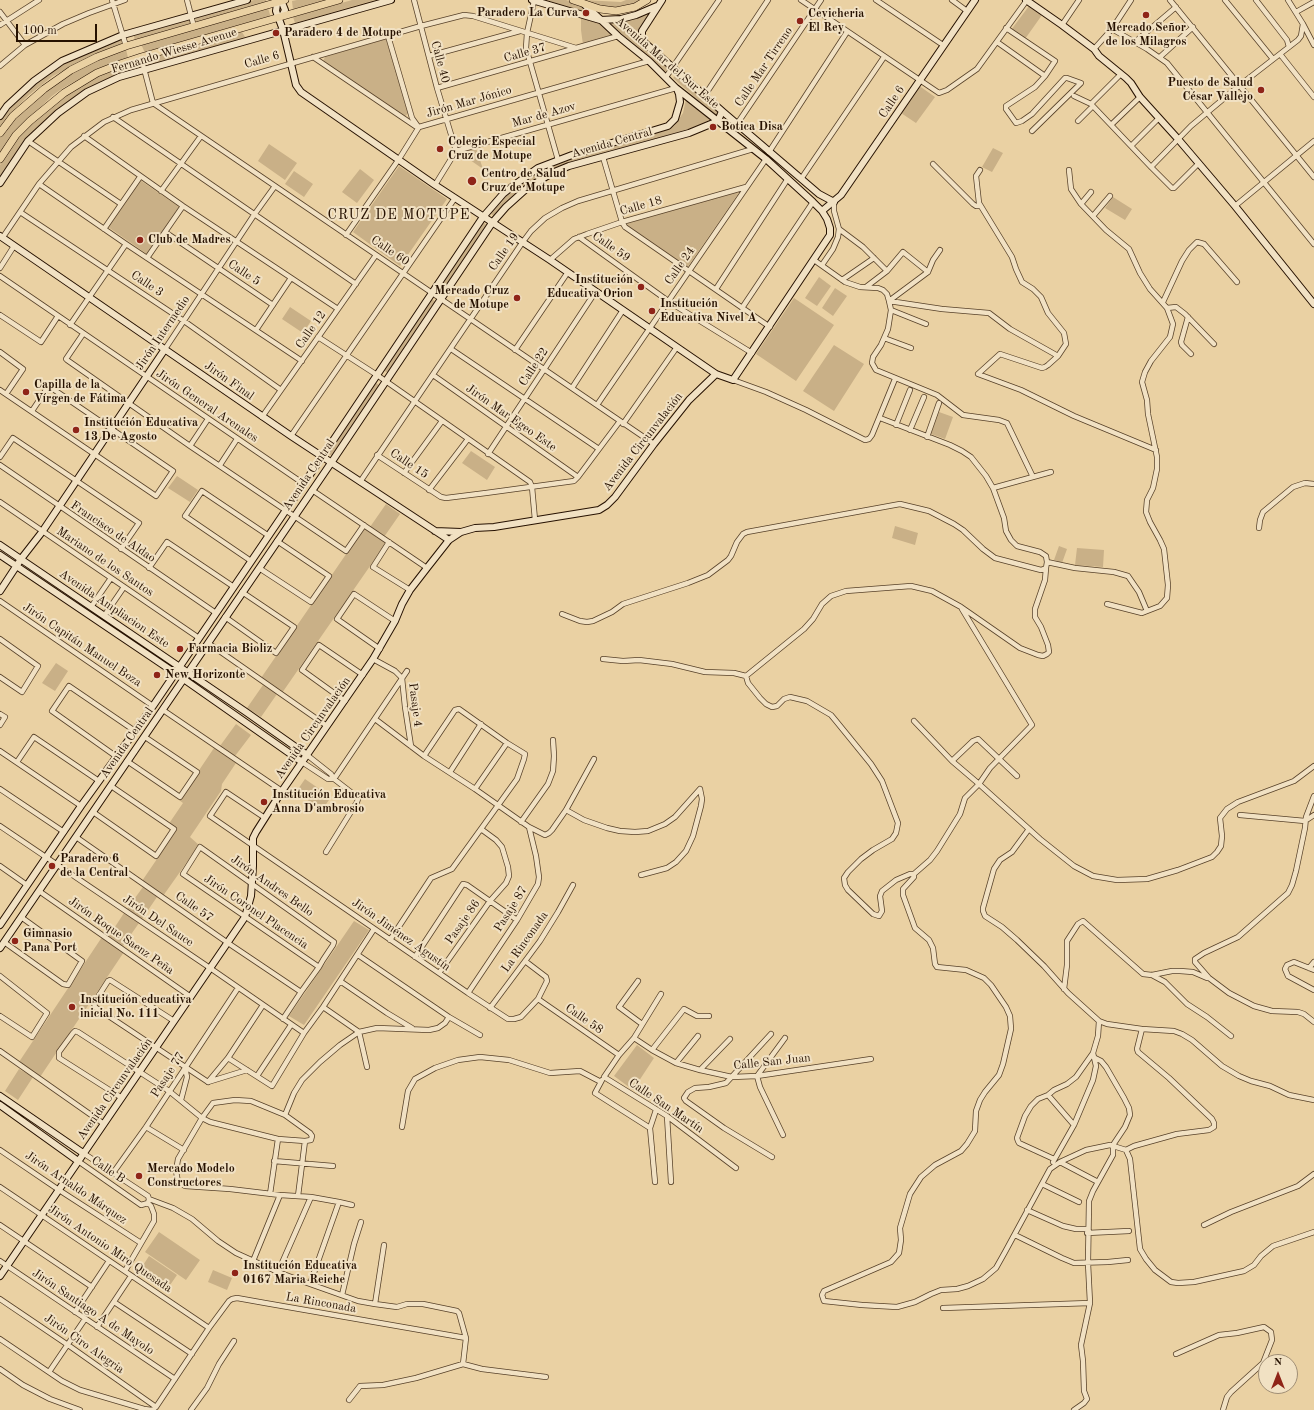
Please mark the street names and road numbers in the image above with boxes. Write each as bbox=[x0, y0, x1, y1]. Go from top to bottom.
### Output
street label: Avenida Mar del Sur Este bbox=[612, 14, 722, 112]
street label: Calle Mar Tirreno bbox=[732, 24, 796, 110]
street label: Fernando Wiesse Avenue bbox=[109, 25, 239, 77]
street label: Calle 40 bbox=[427, 39, 453, 85]
street label: Calle 37 bbox=[502, 40, 548, 66]
street label: Calle 6 bbox=[243, 48, 281, 72]
street label: Jirón Mar Jónico bbox=[425, 83, 513, 121]
street label: Calle 6 bbox=[876, 83, 908, 121]
street label: Mar de Azov bbox=[510, 99, 578, 131]
street label: Avenida Central bbox=[570, 125, 654, 161]
street label: Calle 18 bbox=[618, 193, 664, 219]
street label: Calle 59 bbox=[589, 229, 633, 265]
street label: Calle 19 bbox=[486, 230, 522, 274]
street label: Calle 60 bbox=[368, 233, 412, 269]
street label: Calle 24 bbox=[662, 244, 698, 288]
street label: Calle 5 bbox=[225, 257, 263, 289]
street label: Calle 3 bbox=[128, 268, 166, 300]
street label: Jirón Intermedio bbox=[133, 293, 193, 373]
street label: Calle 12 bbox=[293, 308, 329, 352]
street label: Calle 22 bbox=[516, 345, 552, 389]
street label: Jirón Final bbox=[201, 359, 257, 403]
street label: Jirón General Arenales bbox=[153, 366, 261, 446]
street label: Jirón Mar Egeo Este bbox=[463, 381, 559, 455]
street label: Avenida Circunvalación bbox=[600, 390, 686, 494]
street label: Avenida Central bbox=[280, 436, 338, 514]
street label: Calle 15 bbox=[387, 446, 431, 482]
street label: Francisco de Aldao bbox=[68, 498, 158, 566]
street label: Mariano de los Santos bbox=[54, 524, 156, 600]
street label: Avenida Ampliacion Este bbox=[56, 567, 172, 651]
street label: Jirón Capitán Manuel Boza bbox=[20, 600, 144, 690]
street label: Avenida Circunvalación bbox=[272, 674, 354, 782]
street label: Pasaje 4 bbox=[405, 682, 425, 728]
street label: Avenida Central bbox=[97, 705, 157, 781]
street label: Jirón Andres Bello bbox=[228, 852, 316, 920]
street label: Jirón Coronel Placencia bbox=[201, 872, 311, 952]
street label: Pasaje 87 bbox=[491, 883, 531, 935]
street label: Calle 57 bbox=[172, 889, 216, 925]
street label: Jirón Del Sauce bbox=[120, 892, 196, 950]
street label: Jirón Roque Saenz Peña bbox=[65, 894, 177, 978]
street label: Jirón Jiménez Agustín bbox=[349, 896, 453, 974]
street label: Pasaje 86 bbox=[442, 897, 484, 947]
street label: La Rinconada bbox=[499, 909, 551, 975]
street label: Calle 58 bbox=[562, 1001, 606, 1037]
street label: Avenida Circunvalación bbox=[74, 1035, 156, 1143]
street label: Pasaje 77 bbox=[148, 1050, 188, 1100]
street label: Calle San Juan bbox=[733, 1051, 811, 1073]
street label: Calle San Martín bbox=[626, 1076, 706, 1136]
street label: Jirón Arnaldo Márquez bbox=[22, 1149, 130, 1227]
street label: Calle B bbox=[88, 1154, 128, 1186]
street label: Jirón Antonio Miro Quesada bbox=[45, 1202, 175, 1296]
street label: Jirón Santiago A de Mayolo bbox=[29, 1266, 157, 1358]
street label: La Rinconada bbox=[285, 1290, 357, 1316]
street label: Jirón Ciro Alegria bbox=[41, 1311, 127, 1377]

